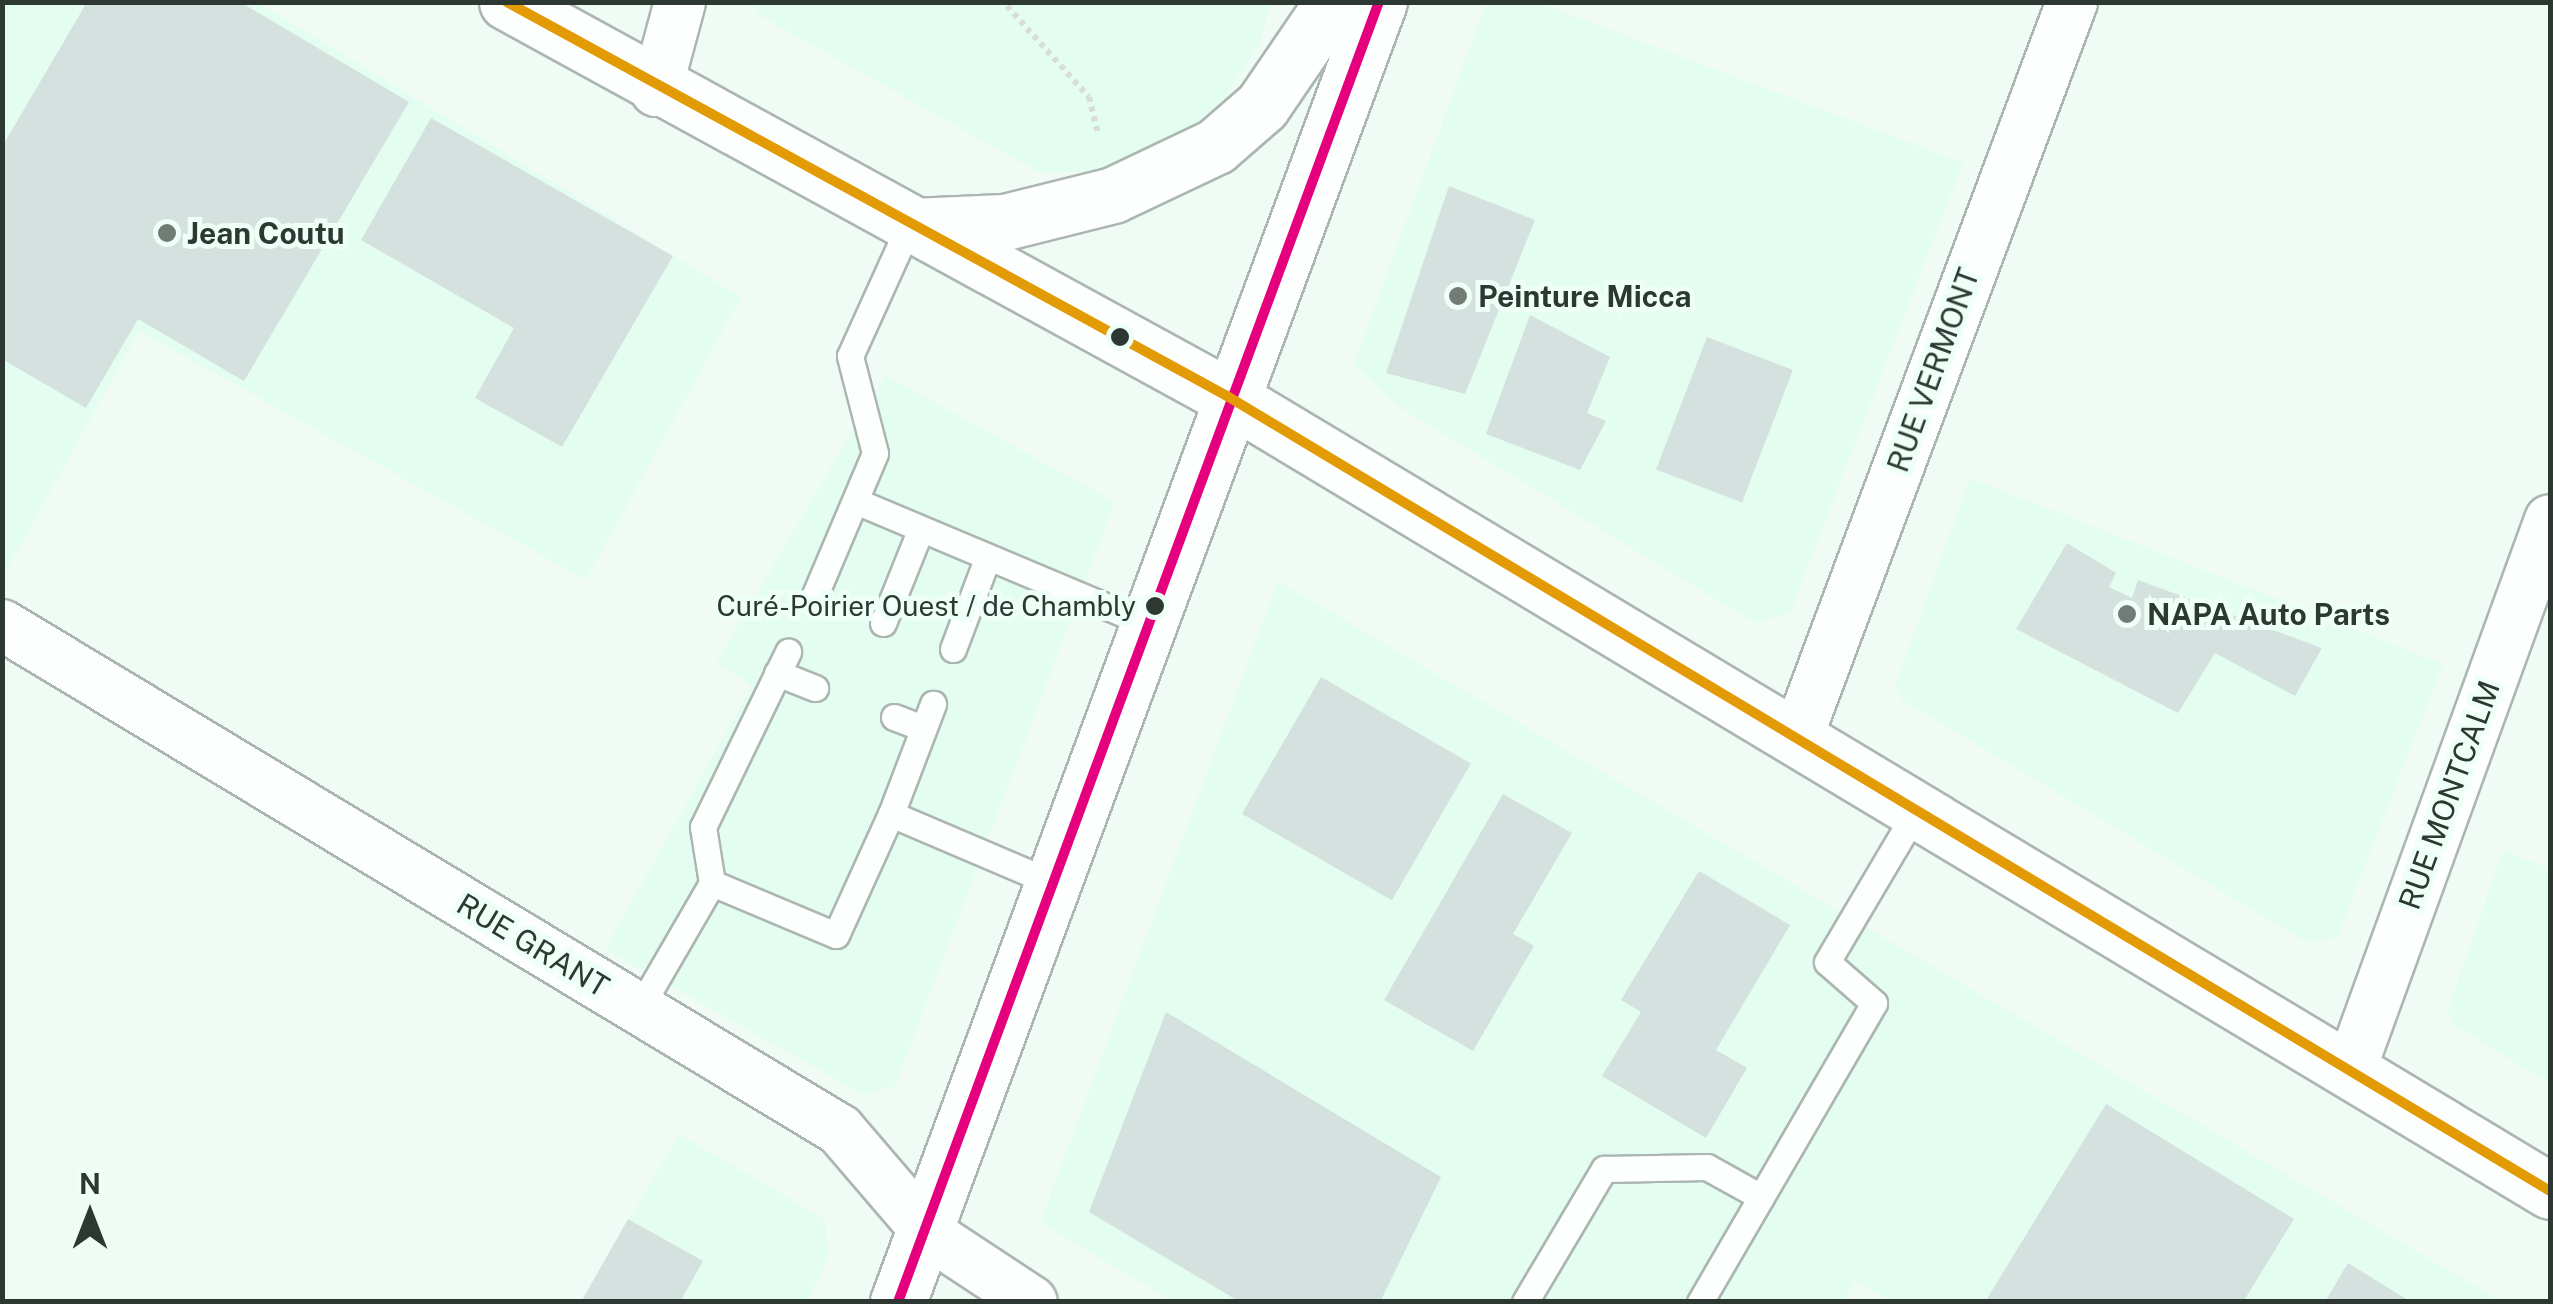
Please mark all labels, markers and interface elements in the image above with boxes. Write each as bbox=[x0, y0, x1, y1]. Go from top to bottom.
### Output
place label: Jean Coutu bbox=[187, 215, 345, 251]
marker: Jean Coutu bbox=[156, 222, 178, 244]
street label: RUE VERMONT bbox=[1879, 263, 1987, 477]
place label: Peinture Micca bbox=[1478, 278, 1692, 314]
marker: Peinture Micca bbox=[1447, 285, 1469, 307]
unlabelled marker bbox=[1110, 327, 1130, 347]
place label: Curé-Poirier Ouest / de Chambly bbox=[716, 589, 1136, 623]
marker: Curé-Poirier Ouest / de Chambly bbox=[1145, 596, 1165, 616]
place label: NAPA Auto Parts bbox=[2147, 596, 2390, 632]
marker: NAPA Auto Parts bbox=[2116, 603, 2138, 625]
street label: RUE MONTCALM bbox=[2391, 676, 2507, 914]
street label: RUE GRANT bbox=[451, 886, 615, 1004]
north arrow bbox=[40, 1164, 140, 1264]
text: N bbox=[79, 1167, 101, 1200]

